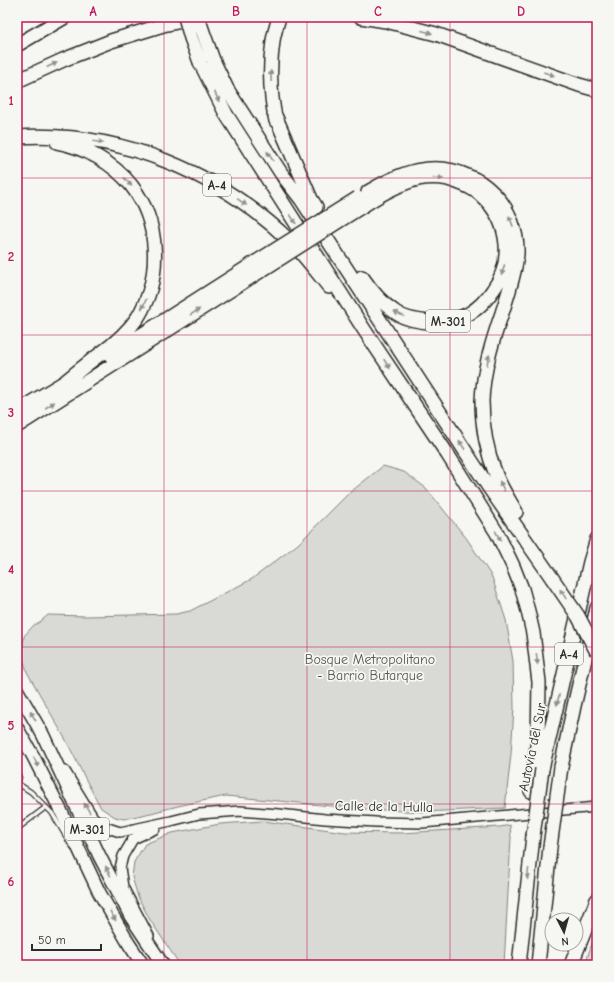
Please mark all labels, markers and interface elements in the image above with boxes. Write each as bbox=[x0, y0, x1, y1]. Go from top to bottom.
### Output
text: A bbox=[89, 4, 97, 19]
text: B bbox=[232, 4, 240, 19]
text: C bbox=[374, 4, 382, 19]
text: D bbox=[517, 4, 525, 19]
one-way arrow bbox=[421, 29, 433, 35]
one-way arrow bbox=[47, 62, 58, 68]
one-way arrow bbox=[268, 69, 274, 82]
one-way arrow bbox=[544, 72, 556, 78]
one-way arrow bbox=[214, 91, 220, 102]
text: 1 bbox=[8, 93, 14, 108]
one-way arrow bbox=[91, 139, 104, 145]
one-way arrow bbox=[266, 151, 274, 161]
road number: A-4 bbox=[203, 174, 231, 196]
one-way arrow bbox=[432, 175, 444, 182]
one-way arrow bbox=[123, 177, 132, 187]
one-way arrow bbox=[237, 198, 247, 206]
one-way arrow bbox=[290, 213, 297, 225]
one-way arrow bbox=[508, 215, 514, 227]
text: 2 bbox=[8, 249, 14, 264]
one-way arrow bbox=[500, 264, 506, 276]
one-way arrow bbox=[141, 298, 147, 310]
one-way arrow bbox=[190, 308, 200, 316]
road number: M-301 bbox=[426, 310, 470, 332]
one-way arrow bbox=[393, 311, 405, 317]
one-way arrow bbox=[485, 354, 491, 366]
one-way arrow bbox=[383, 359, 391, 369]
one-way arrow bbox=[44, 401, 56, 408]
text: 3 bbox=[8, 405, 14, 420]
one-way arrow bbox=[458, 440, 466, 450]
one-way arrow bbox=[499, 481, 505, 492]
one-way arrow bbox=[495, 530, 501, 542]
text: 4 bbox=[8, 562, 14, 577]
one-way arrow bbox=[559, 589, 567, 599]
road number: A-4 bbox=[555, 643, 583, 665]
park label: Bosque Metropolitano - Barrio Butarque bbox=[305, 651, 435, 684]
one-way arrow bbox=[534, 653, 540, 665]
one-way arrow bbox=[555, 693, 561, 706]
street label: Autovía del Sur bbox=[515, 701, 550, 793]
one-way arrow bbox=[29, 711, 36, 722]
text: 5 bbox=[8, 718, 15, 733]
one-way arrow bbox=[33, 756, 39, 768]
street label: Calle de la Hulla bbox=[335, 797, 433, 816]
one-way arrow bbox=[83, 803, 91, 813]
road number: M-301 bbox=[65, 818, 109, 840]
one-way arrow bbox=[104, 865, 111, 877]
one-way arrow bbox=[525, 868, 532, 880]
text: 6 bbox=[8, 874, 15, 889]
one-way arrow bbox=[109, 911, 117, 921]
north arrow bbox=[544, 912, 584, 952]
scale bar bbox=[32, 926, 101, 952]
text: 50 m bbox=[38, 933, 66, 947]
text: N bbox=[561, 935, 569, 948]

